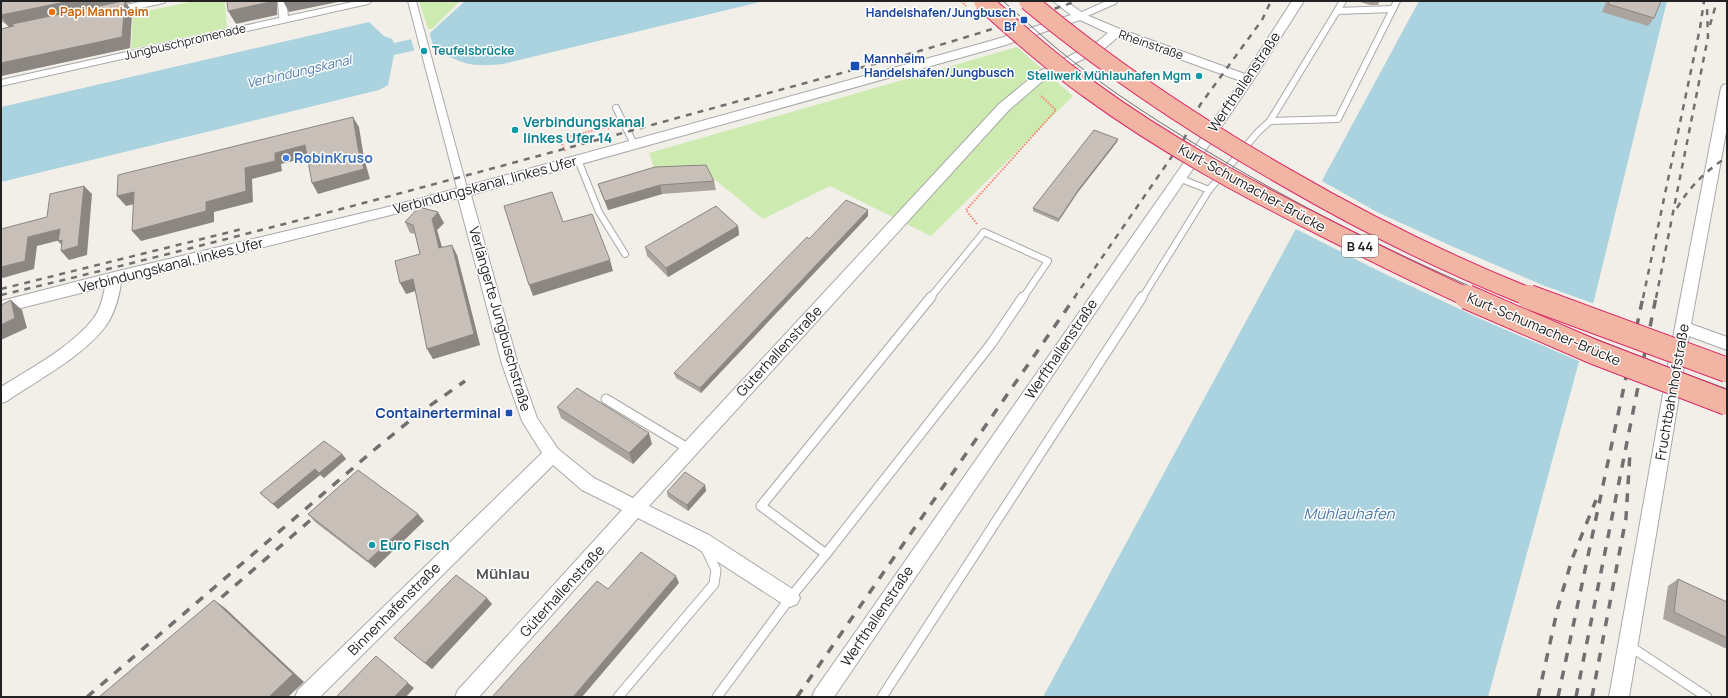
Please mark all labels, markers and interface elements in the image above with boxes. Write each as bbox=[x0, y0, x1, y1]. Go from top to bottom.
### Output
place label: Papi Mannheim bbox=[60, 3, 149, 20]
place label: Handelshafen/Jungbusch Bf bbox=[866, 4, 1016, 35]
marker: Papi Mannheim bbox=[47, 7, 57, 17]
marker: Handelshafen/Jungbusch Bf bbox=[1019, 15, 1029, 25]
street label: Jungbuschpromenade bbox=[122, 19, 247, 64]
street label: Rheinstraße bbox=[1116, 25, 1186, 64]
street label: Werfthallenstraße bbox=[1203, 28, 1284, 136]
place label: Teufelsbrücke bbox=[432, 42, 515, 59]
marker: Teufelsbrücke bbox=[419, 46, 429, 56]
water label: Verbindungskanal bbox=[245, 50, 355, 92]
place label: Mannheim Handelshafen/Jungbusch bbox=[864, 50, 1014, 81]
marker: Mannheim Handelshafen/Jungbusch bbox=[849, 60, 861, 72]
place label: Stellwerk Mühlauhafen Mgm bbox=[1027, 67, 1191, 84]
marker: Stellwerk Mühlauhafen Mgm bbox=[1194, 71, 1204, 81]
place label: Verbindungskanal linkes Ufer 14 bbox=[523, 112, 645, 147]
marker: Verbindungskanal linkes Ufer 14 bbox=[510, 125, 520, 135]
street label: Kurt-Schumacher-Brücke bbox=[1175, 139, 1329, 236]
place label: RobinKruso bbox=[294, 148, 373, 167]
street label: Verbindungskanal, linkes Ufer bbox=[391, 151, 579, 218]
marker: RobinKruso bbox=[281, 153, 291, 163]
street label: Verlängerte Jungbuschstraße bbox=[465, 224, 536, 414]
street label: Verbindungskanal, linkes Ufer bbox=[77, 232, 265, 297]
road number: B 44 bbox=[1342, 235, 1378, 257]
street label: Kurt-Schumacher-Brücke bbox=[1464, 288, 1624, 370]
street label: Werfthallenstraße bbox=[1020, 295, 1101, 403]
street label: Güterhallenstraße bbox=[732, 301, 826, 400]
street label: Fruchtbahnhofstraße bbox=[1650, 322, 1693, 462]
place label: Containerterminal bbox=[376, 403, 501, 422]
marker: Containerterminal bbox=[504, 408, 514, 418]
water label: Mühlauhafen bbox=[1304, 503, 1396, 524]
place label: Euro Fisch bbox=[380, 535, 450, 554]
marker: Euro Fisch bbox=[367, 540, 377, 550]
street label: Güterhallenstraße bbox=[515, 541, 608, 641]
street label: Binnenhafenstraße bbox=[343, 558, 444, 659]
street label: Werfthallenstraße bbox=[836, 562, 917, 670]
district label: Mühlau bbox=[476, 563, 530, 584]

